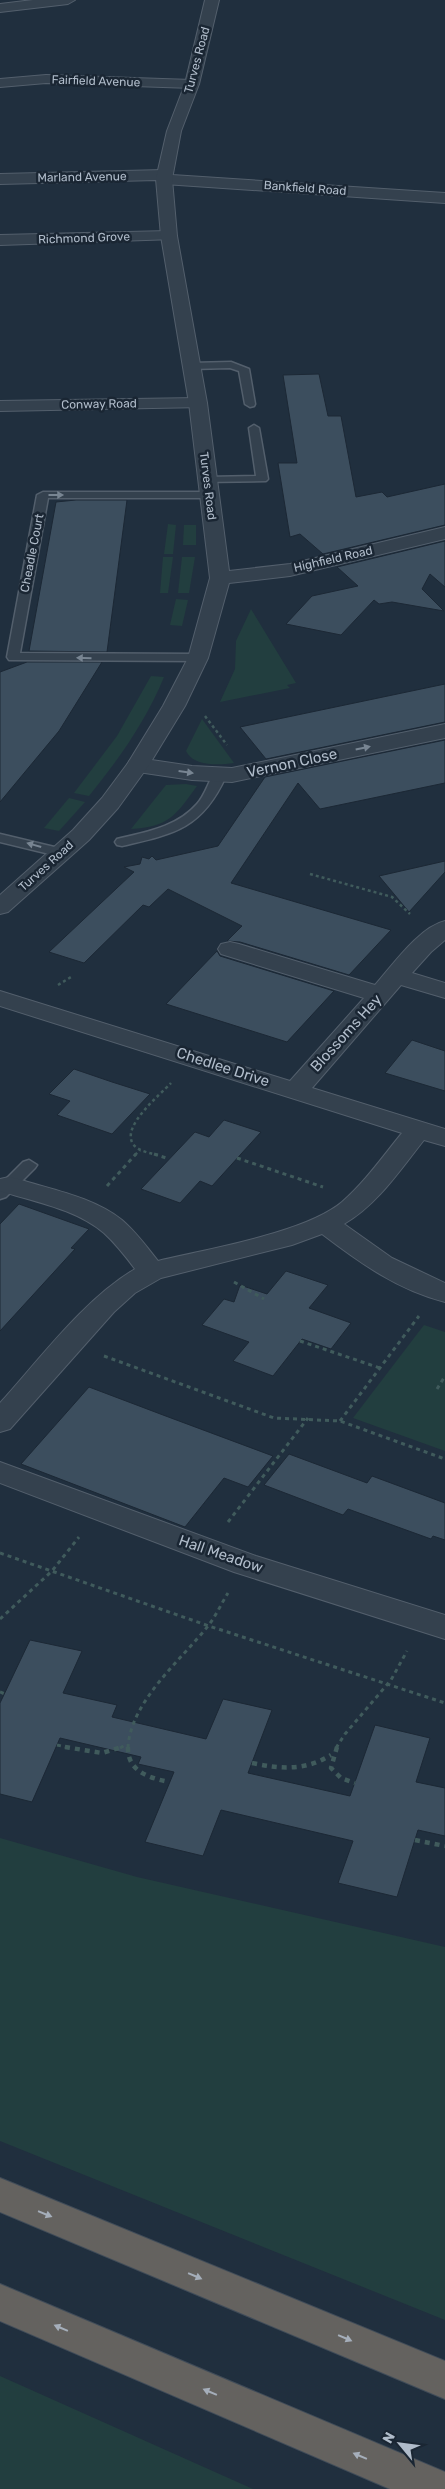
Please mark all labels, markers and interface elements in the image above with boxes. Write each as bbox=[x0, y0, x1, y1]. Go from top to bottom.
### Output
street label: Turves Road bbox=[181, 25, 213, 95]
street label: Fairfield Avenue bbox=[51, 72, 141, 90]
street label: Marland Avenue bbox=[37, 169, 127, 185]
street label: Bankfield Road bbox=[263, 178, 347, 198]
street label: Richmond Grove bbox=[38, 229, 131, 247]
street label: Conway Road bbox=[61, 396, 137, 412]
street label: Turves Road bbox=[197, 451, 219, 521]
one-way arrow bbox=[48, 491, 64, 499]
street label: Cheadle Court bbox=[18, 512, 47, 593]
street label: Highfield Road bbox=[292, 543, 374, 575]
one-way arrow bbox=[76, 654, 92, 662]
one-way arrow bbox=[356, 744, 371, 752]
street label: Vernon Close bbox=[245, 745, 339, 781]
one-way arrow bbox=[179, 769, 195, 777]
street label: Turves Road bbox=[16, 838, 76, 894]
one-way arrow bbox=[27, 841, 42, 849]
street label: Blossoms Hey bbox=[307, 991, 385, 1075]
street label: Chedlee Drive bbox=[174, 1044, 272, 1090]
street label: Hall Meadow bbox=[177, 1531, 265, 1577]
one-way arrow bbox=[38, 2210, 52, 2218]
one-way arrow bbox=[188, 2272, 202, 2280]
one-way arrow bbox=[54, 2323, 68, 2331]
one-way arrow bbox=[338, 2335, 352, 2343]
one-way arrow bbox=[203, 2387, 218, 2395]
north arrow bbox=[375, 2419, 425, 2469]
text: N bbox=[379, 2429, 399, 2446]
one-way arrow bbox=[352, 2452, 367, 2460]

